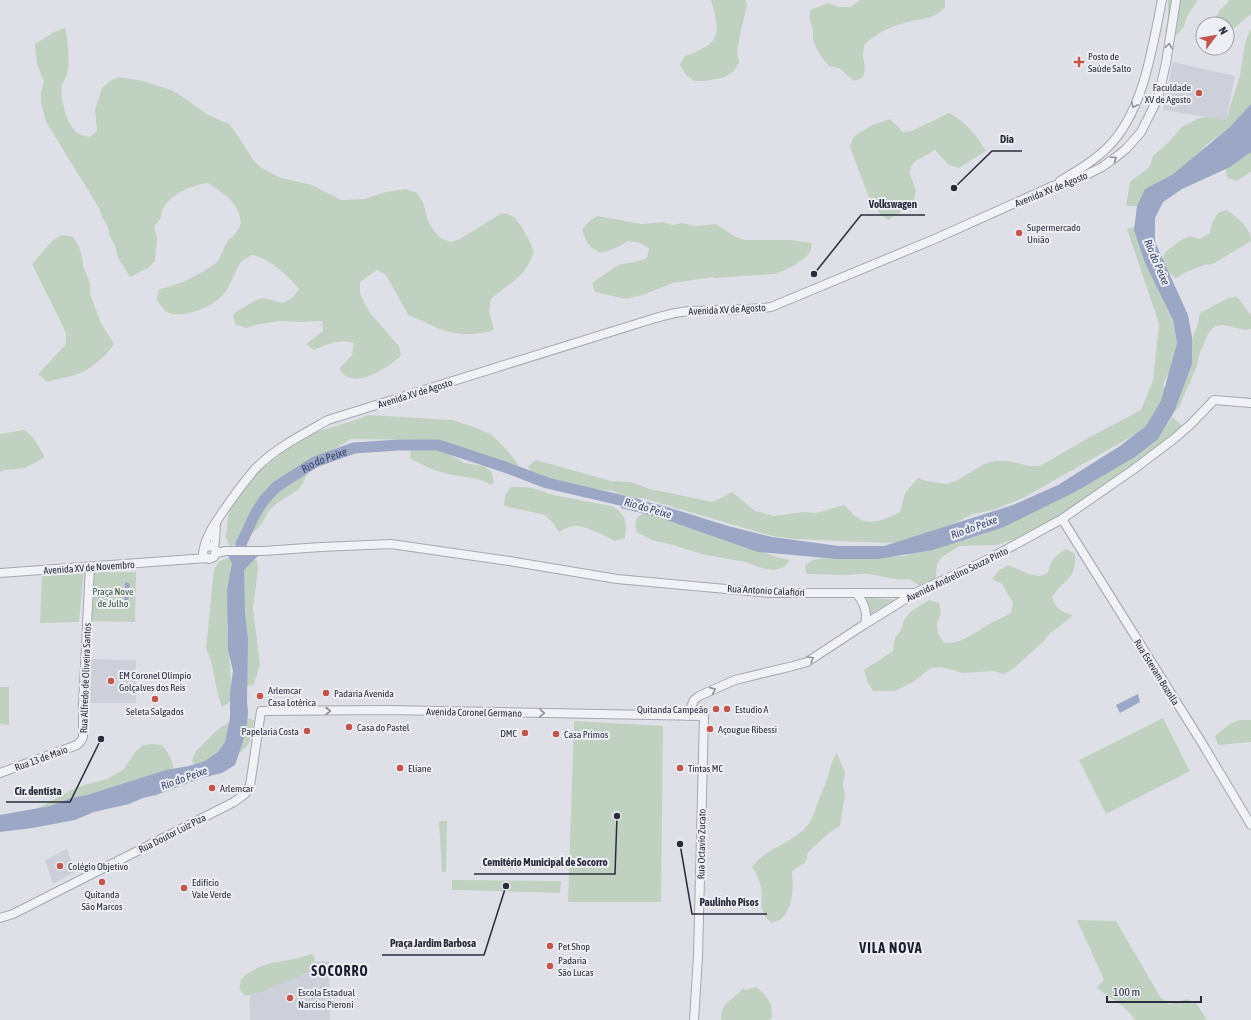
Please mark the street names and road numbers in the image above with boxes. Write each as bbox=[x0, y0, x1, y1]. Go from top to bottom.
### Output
street label: Avenida XV de Agosto bbox=[1013, 170, 1089, 209]
street label: Avenida XV de Agosto bbox=[688, 302, 766, 317]
street label: Avenida XV de Agosto bbox=[376, 377, 454, 410]
street label: Avenida Andrelino Souza Pinto bbox=[905, 545, 1010, 604]
street label: Avenida XV de Novembro bbox=[43, 559, 135, 576]
street label: Rua Antonio Calafiori bbox=[727, 583, 805, 598]
street label: Rua Alfredo de Oliveira Santos bbox=[78, 622, 93, 733]
street label: Rua Estevam Bozolla bbox=[1132, 637, 1181, 708]
street label: Avenida Coronel Germano bbox=[426, 706, 522, 719]
street label: Rua 13 de Maio bbox=[13, 744, 69, 773]
street label: Rua Octavio Zucato bbox=[695, 808, 708, 879]
street label: Rua Doutor Luiz Piza bbox=[137, 812, 208, 855]

